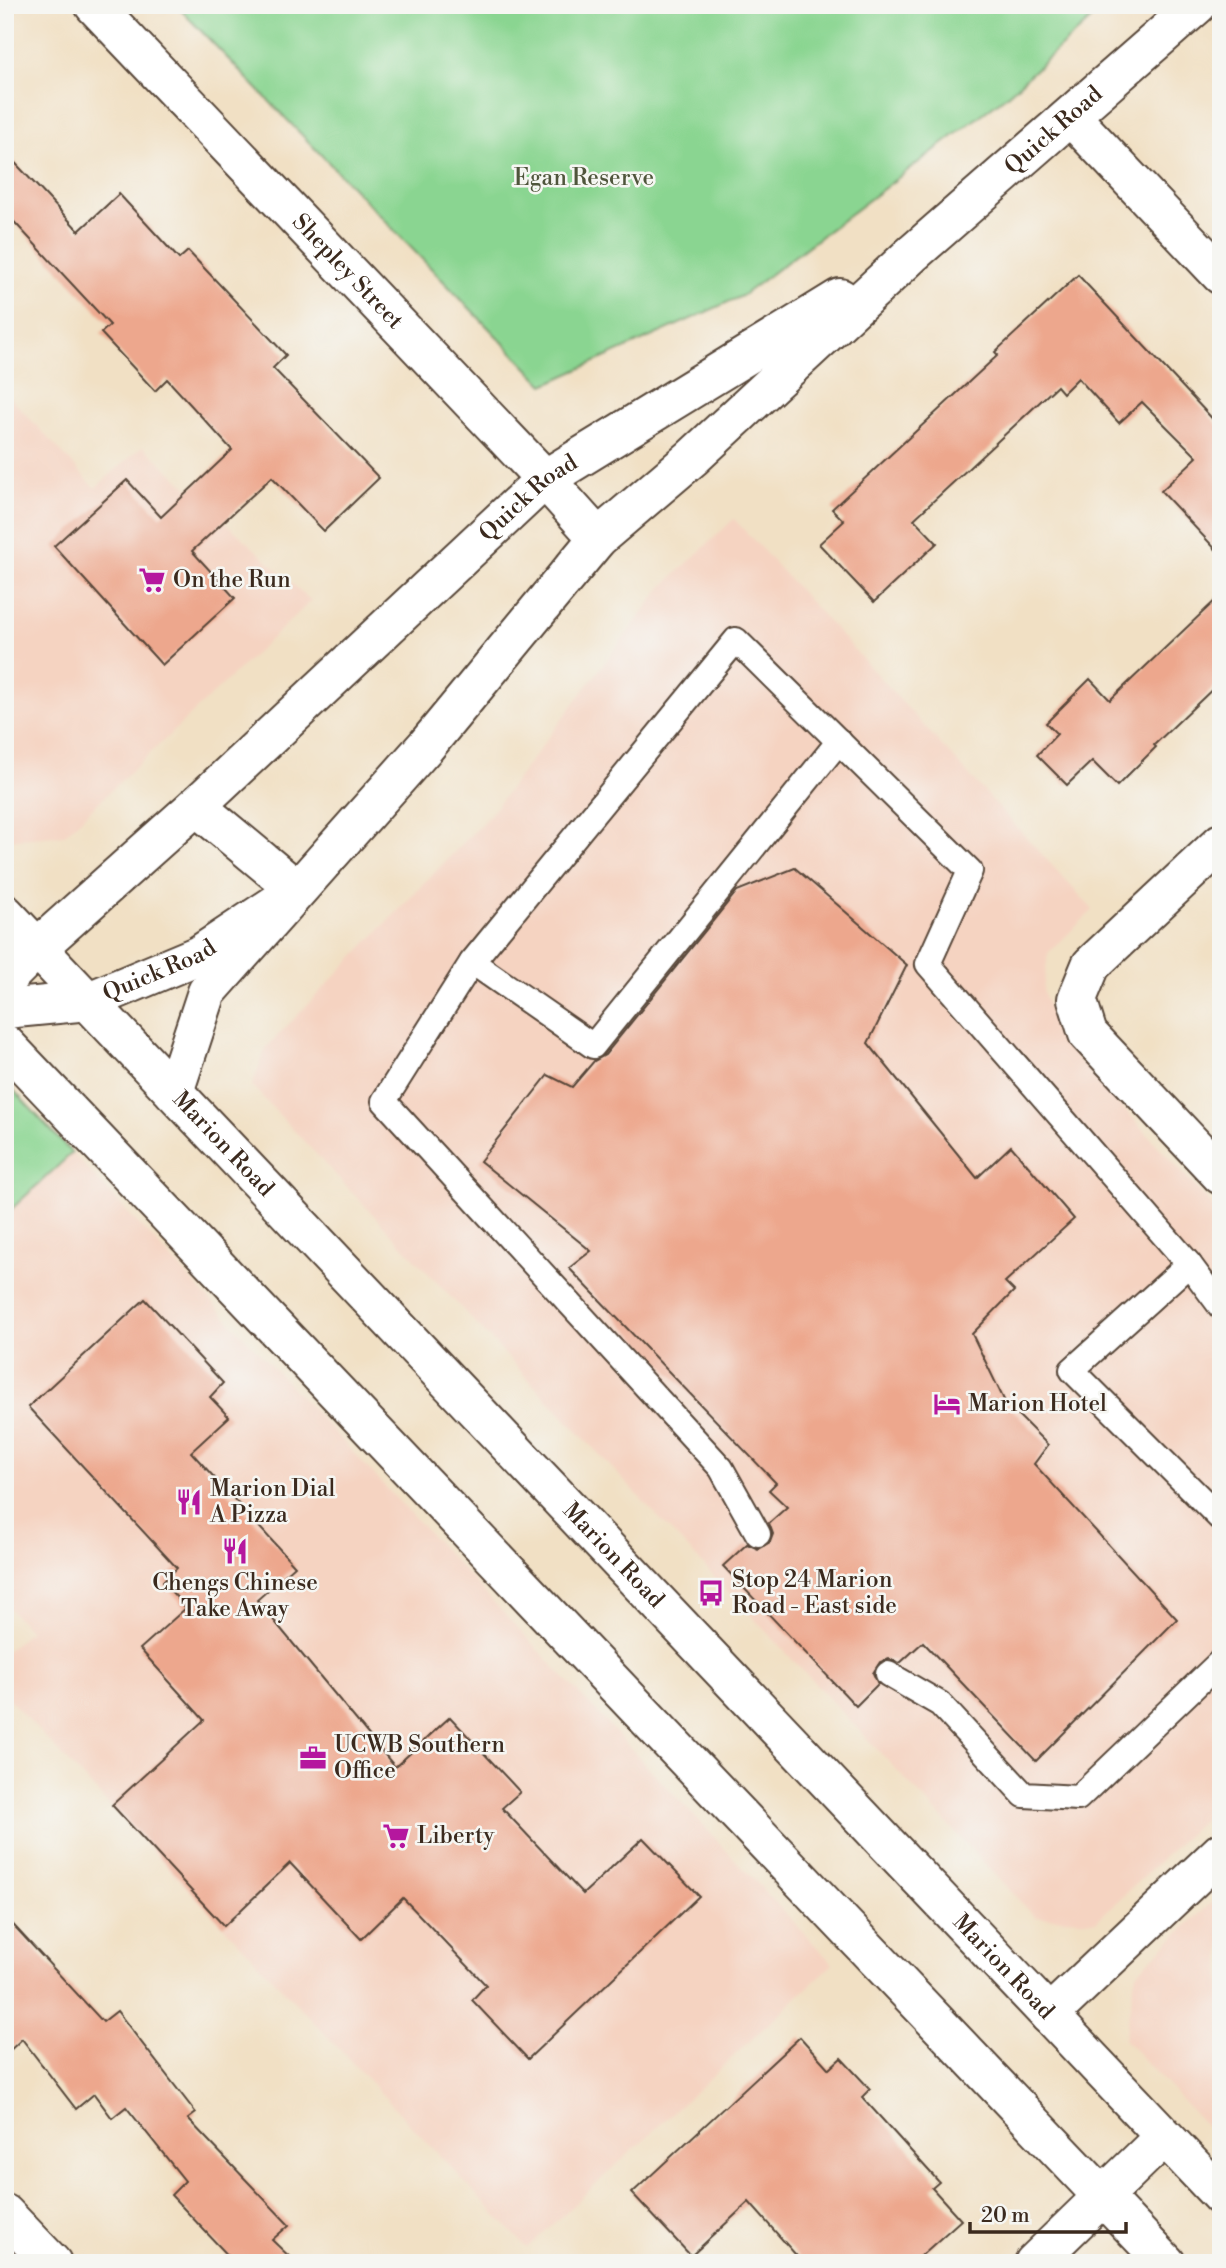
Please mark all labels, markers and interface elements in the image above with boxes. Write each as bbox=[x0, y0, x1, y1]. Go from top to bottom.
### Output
street label: Quick Road bbox=[999, 80, 1108, 181]
park label: Egan Reserve bbox=[514, 164, 654, 192]
street label: Shepley Street bbox=[286, 208, 409, 335]
street label: Quick Road bbox=[473, 448, 583, 547]
supermarket icon: On the Run bbox=[137, 565, 167, 595]
place label: On the Run bbox=[173, 566, 291, 594]
street label: Quick Road bbox=[99, 934, 221, 1008]
street label: Marion Road bbox=[167, 1085, 280, 1203]
hotel icon: Marion Hotel bbox=[932, 1389, 962, 1419]
place label: Marion Hotel bbox=[968, 1390, 1107, 1418]
place label: Marion Dial A Pizza bbox=[209, 1475, 335, 1529]
restaurant icon: Marion Dial A Pizza bbox=[174, 1487, 204, 1517]
street label: Marion Road bbox=[557, 1497, 670, 1614]
restaurant icon: Chengs Chinese Take Away bbox=[220, 1536, 250, 1566]
place label: Stop 24 Marion Road - East side bbox=[732, 1566, 897, 1620]
place label: Chengs Chinese Take Away bbox=[152, 1569, 318, 1623]
bus stop icon: Stop 24 Marion Road - East side bbox=[696, 1578, 726, 1608]
place label: UCWB Southern Office bbox=[334, 1731, 505, 1785]
office icon: UCWB Southern Office bbox=[298, 1743, 328, 1773]
supermarket icon: Liberty bbox=[381, 1821, 411, 1851]
place label: Liberty bbox=[417, 1822, 495, 1850]
street label: Marion Road bbox=[947, 1908, 1060, 2025]
scale bar bbox=[970, 2191, 1126, 2235]
text: 20 m bbox=[981, 2203, 1030, 2229]

